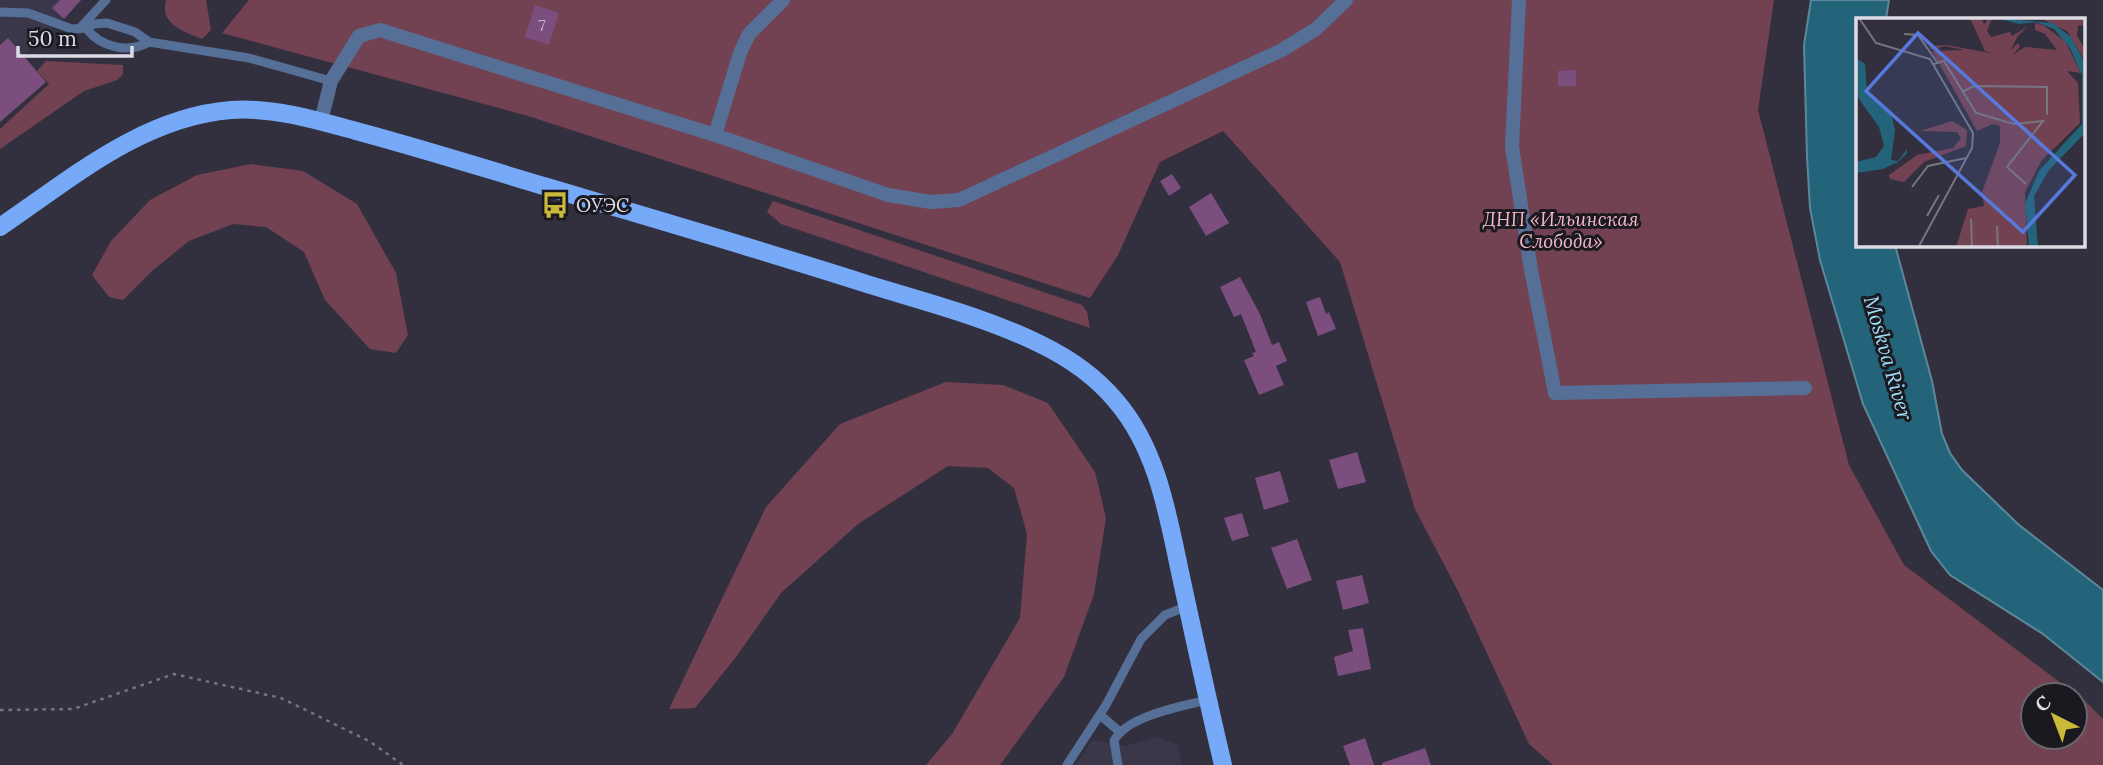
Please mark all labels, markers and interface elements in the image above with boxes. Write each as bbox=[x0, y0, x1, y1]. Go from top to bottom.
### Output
scale bar bbox=[18, 14, 131, 58]
house number: 7 bbox=[538, 15, 546, 35]
inset map bbox=[1856, 18, 2086, 247]
text: 50 m bbox=[28, 25, 77, 52]
bus stop icon: ОУЭС bbox=[540, 190, 570, 220]
place label: ОУЭС bbox=[576, 193, 629, 217]
park label: ДНП «Ильинская Слобода» bbox=[1482, 207, 1639, 253]
water label: Moskva River bbox=[1858, 292, 1919, 424]
north arrow bbox=[2019, 681, 2089, 751]
text: С bbox=[2030, 690, 2056, 717]

